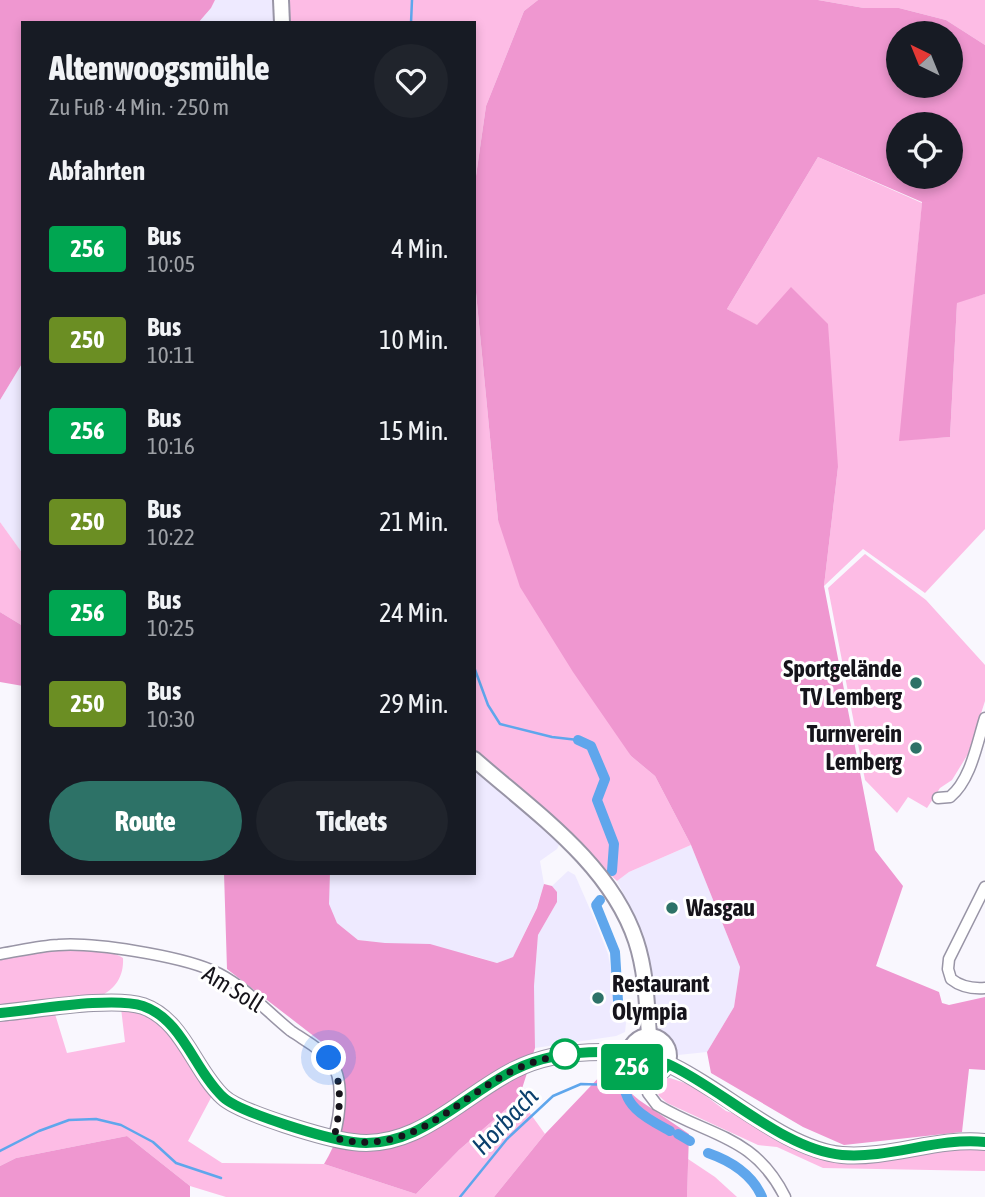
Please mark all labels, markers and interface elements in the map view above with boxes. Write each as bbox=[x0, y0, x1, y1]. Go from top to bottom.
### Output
north arrow bbox=[886, 21, 962, 98]
map controls bbox=[886, 21, 963, 189]
button: heart bbox=[374, 44, 448, 118]
text: Altenwoogsmühle bbox=[49, 49, 269, 87]
text: Zu Fuß · 4 Min. · 250 m bbox=[49, 94, 229, 120]
button: locate bbox=[886, 112, 963, 189]
text: Abfahrten bbox=[49, 156, 145, 186]
text: Bus bbox=[147, 221, 181, 251]
text: 4 Min. bbox=[392, 234, 448, 264]
text: 256 bbox=[71, 235, 104, 262]
text: 10:05 bbox=[147, 251, 195, 277]
text: Bus bbox=[147, 312, 181, 342]
text: 10 Min. bbox=[379, 325, 448, 355]
text: 250 bbox=[71, 326, 104, 353]
text: 10:11 bbox=[147, 342, 195, 368]
text: Bus bbox=[147, 403, 181, 433]
text: 15 Min. bbox=[379, 416, 448, 446]
text: 256 bbox=[71, 417, 104, 444]
text: 10:16 bbox=[147, 433, 195, 459]
text: Bus bbox=[147, 494, 181, 524]
text: 21 Min. bbox=[379, 507, 448, 537]
text: 250 bbox=[71, 508, 104, 535]
text: 10:22 bbox=[147, 524, 195, 550]
text: Bus bbox=[147, 585, 181, 615]
text: 24 Min. bbox=[379, 598, 448, 628]
text: 256 bbox=[71, 599, 104, 626]
text: 10:25 bbox=[147, 615, 195, 641]
place label: Sportgelände TV Lemberg bbox=[783, 655, 903, 710]
marker: Sportgelände TV Lemberg bbox=[908, 675, 924, 691]
text: Bus bbox=[147, 676, 181, 706]
text: 29 Min. bbox=[379, 689, 448, 719]
text: 250 bbox=[71, 690, 104, 717]
text: 10:30 bbox=[147, 706, 195, 732]
place label: Turnverein Lemberg bbox=[807, 720, 903, 775]
marker: Turnverein Lemberg bbox=[908, 740, 924, 756]
button: Route bbox=[49, 781, 242, 861]
button: Tickets bbox=[256, 781, 448, 861]
place label: Wasgau bbox=[685, 894, 755, 921]
marker: Wasgau bbox=[664, 900, 680, 916]
street label: Am Soll bbox=[198, 960, 269, 1018]
place label: Restaurant Olympia bbox=[612, 970, 709, 1025]
marker: Restaurant Olympia bbox=[590, 990, 606, 1006]
unlabelled marker bbox=[550, 1039, 580, 1069]
your location bbox=[311, 1040, 346, 1075]
line badge: 256 bbox=[592, 1044, 672, 1090]
text: 256 bbox=[615, 1053, 649, 1080]
water label: Horbach bbox=[466, 1081, 544, 1161]

